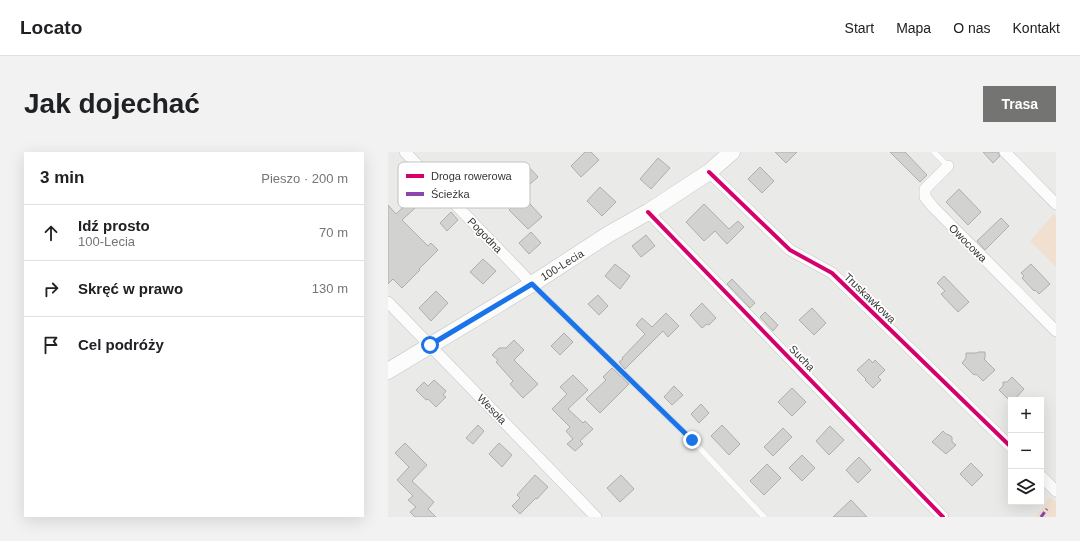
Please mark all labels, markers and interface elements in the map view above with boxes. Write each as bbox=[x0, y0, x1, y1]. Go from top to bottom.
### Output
text: Locato bbox=[20, 17, 82, 38]
text: Start bbox=[845, 20, 874, 36]
text: Mapa bbox=[896, 20, 931, 36]
text: O nas bbox=[953, 20, 991, 36]
text: Kontakt bbox=[1013, 20, 1060, 36]
button: Trasa bbox=[983, 86, 1056, 122]
text: Jak dojechać bbox=[24, 88, 200, 119]
legend bbox=[398, 162, 530, 208]
text: 3 min bbox=[40, 168, 84, 187]
text: Droga rowerowa bbox=[431, 170, 513, 182]
text: Pieszo · 200 m bbox=[261, 171, 348, 186]
text: Ścieżka bbox=[431, 188, 470, 200]
street label: Pogodna bbox=[465, 215, 505, 256]
text: Idź prosto bbox=[78, 217, 150, 234]
icon: ahead bbox=[40, 222, 62, 244]
street label: Owocowa bbox=[947, 222, 990, 265]
text: 70 m bbox=[319, 225, 348, 240]
text: 100-Lecia bbox=[78, 234, 135, 249]
street label: 100-Lecia bbox=[538, 247, 586, 283]
street label: Truskawkowa bbox=[842, 270, 899, 326]
icon: right bbox=[40, 278, 62, 300]
text: Skręć w prawo bbox=[78, 280, 183, 297]
text: 130 m bbox=[312, 281, 348, 296]
icon: arrive bbox=[40, 334, 62, 356]
text: Cel podróży bbox=[78, 336, 164, 353]
route start bbox=[421, 336, 439, 354]
street label: Sucha bbox=[787, 343, 818, 374]
street label: Wesoła bbox=[475, 392, 510, 427]
map controls bbox=[1008, 397, 1044, 505]
button: + bbox=[1008, 397, 1044, 433]
route end bbox=[683, 431, 701, 449]
button: − bbox=[1008, 433, 1044, 469]
button: layers bbox=[1008, 469, 1044, 505]

